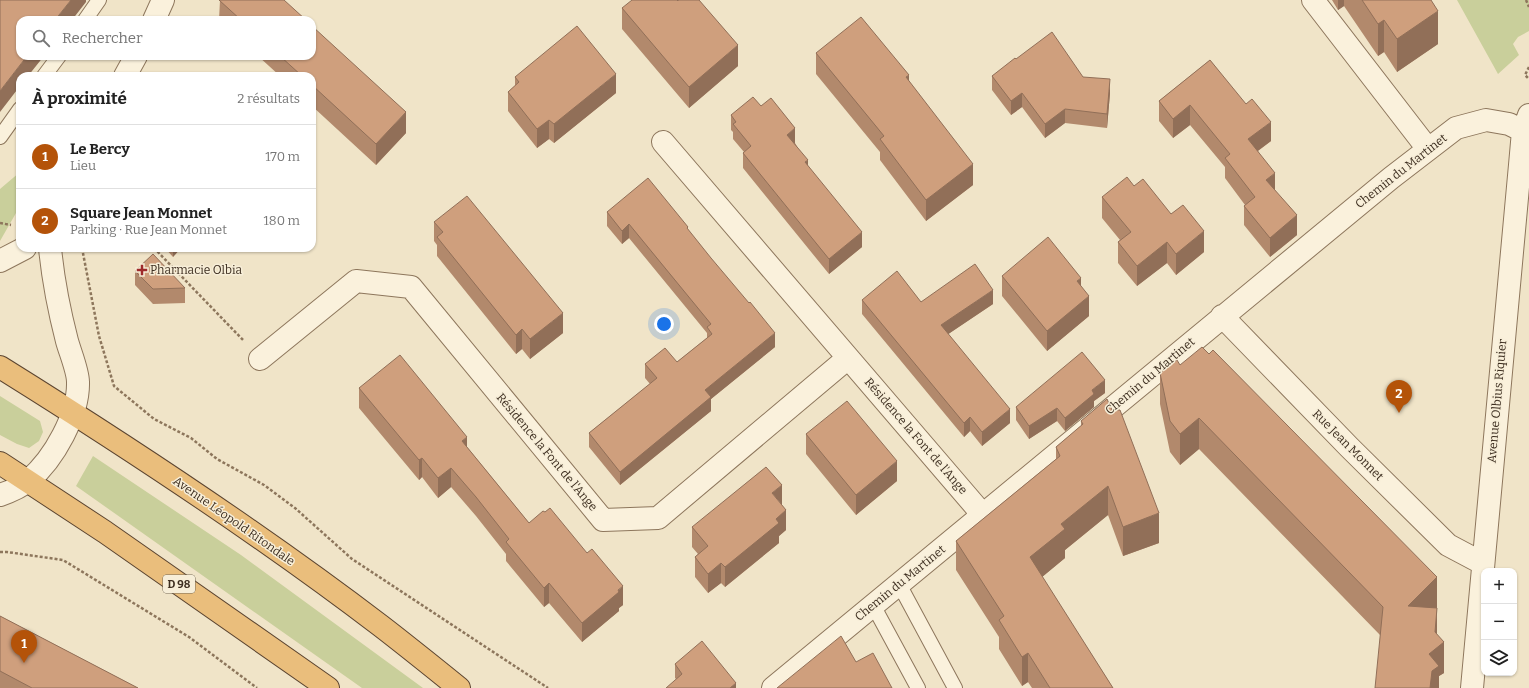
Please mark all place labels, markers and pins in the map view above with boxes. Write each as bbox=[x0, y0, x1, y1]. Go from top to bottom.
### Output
place label: Pharmacie Olbia bbox=[150, 263, 242, 277]
marker: Pharmacie Olbia bbox=[137, 265, 147, 275]
pin: 2 bbox=[1386, 380, 1412, 413]
pin: 1 bbox=[11, 630, 37, 663]

